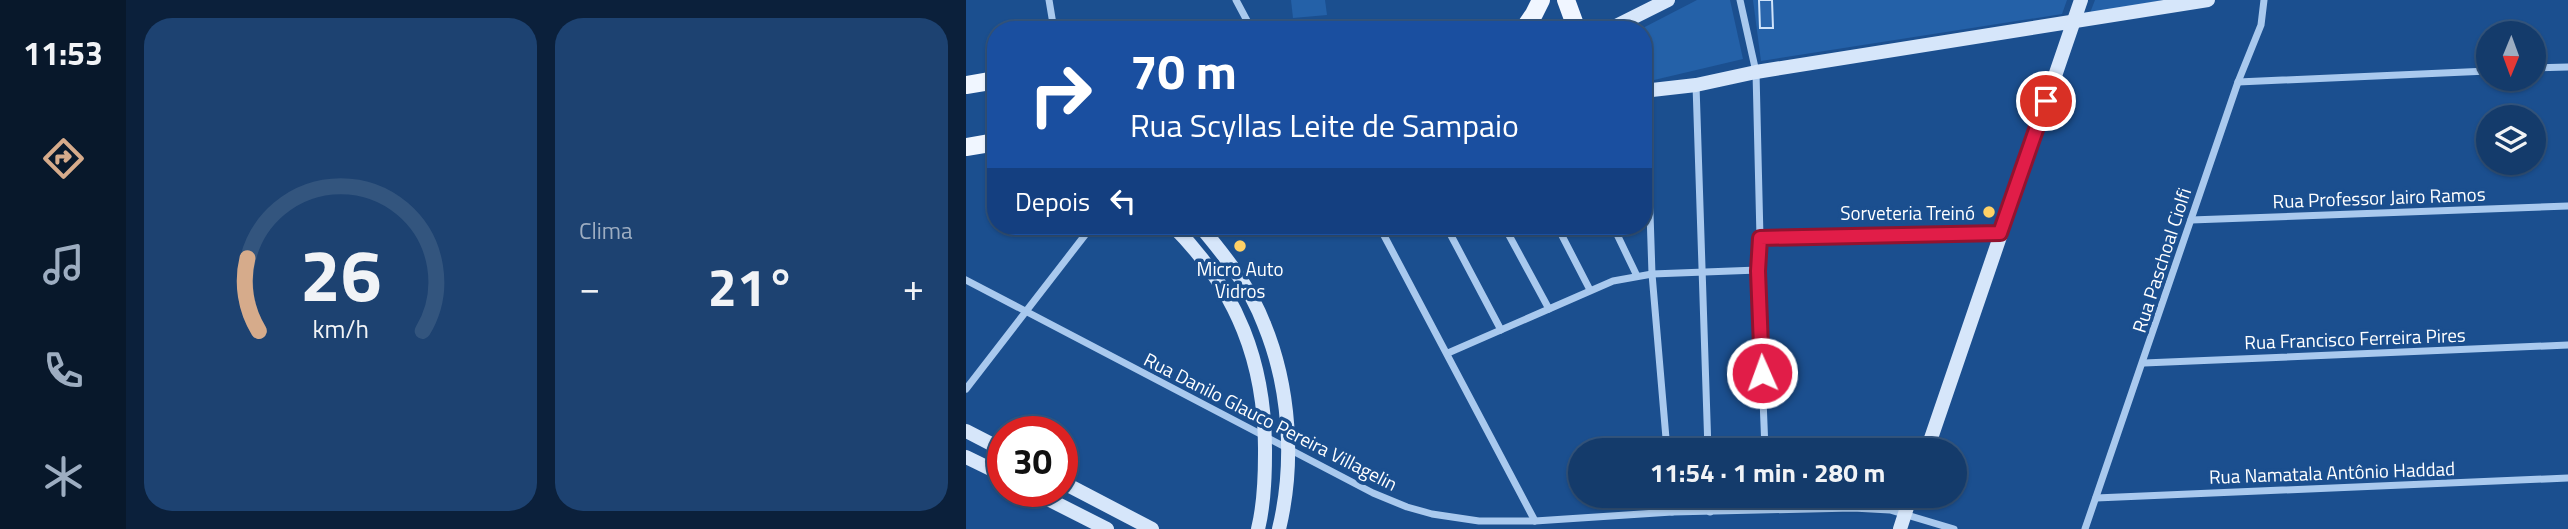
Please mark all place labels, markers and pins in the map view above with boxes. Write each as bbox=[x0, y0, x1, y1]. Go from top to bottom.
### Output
pin bbox=[2016, 71, 2076, 131]
place label: Sorveteria Treinó bbox=[1840, 198, 1975, 227]
marker: Sorveteria Treinó bbox=[1981, 204, 1997, 220]
marker: Micro Auto Vidros bbox=[1232, 238, 1248, 254]
place label: Micro Auto Vidros bbox=[1196, 254, 1284, 305]

